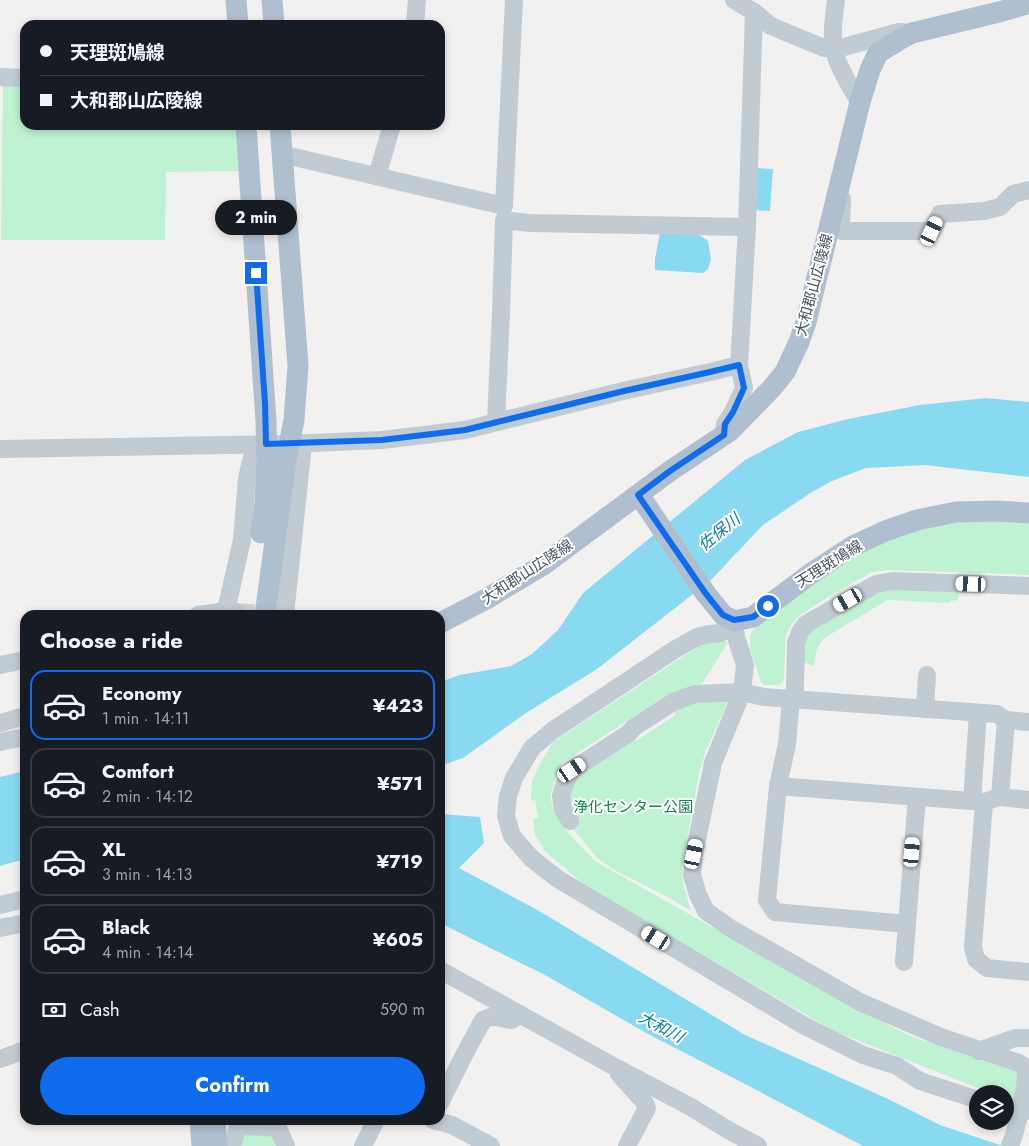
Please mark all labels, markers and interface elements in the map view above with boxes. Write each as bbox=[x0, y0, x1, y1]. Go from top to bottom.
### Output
text: 天理斑鳩線 bbox=[70, 39, 165, 66]
text: 大和郡山広陵線 bbox=[70, 87, 203, 114]
callout: 2 min bbox=[215, 200, 297, 236]
text: 2 min bbox=[235, 206, 277, 229]
car bbox=[918, 214, 945, 248]
street label: 大和郡山広陵線 bbox=[790, 231, 838, 339]
route end bbox=[245, 262, 267, 284]
water label: 佐保川 bbox=[693, 507, 746, 556]
street label: 大和郡山広陵線 bbox=[477, 534, 577, 610]
street label: 天理斑鳩線 bbox=[791, 535, 867, 593]
car bbox=[955, 576, 986, 592]
car bbox=[831, 586, 864, 614]
route start bbox=[757, 595, 779, 617]
text: Choose a ride bbox=[40, 624, 183, 656]
text: Economy bbox=[102, 680, 182, 707]
icon: car bbox=[42, 683, 87, 728]
text: ¥423 bbox=[373, 692, 423, 719]
text: 1 min · 14:11 bbox=[102, 707, 189, 730]
car bbox=[555, 755, 588, 785]
text: Comfort bbox=[102, 758, 174, 785]
icon: car bbox=[42, 761, 87, 806]
text: ¥571 bbox=[377, 770, 423, 797]
text: 2 min · 14:12 bbox=[102, 785, 193, 808]
park label: 浄化センター公園 bbox=[573, 796, 693, 818]
text: XL bbox=[102, 836, 125, 863]
car bbox=[903, 836, 920, 868]
car bbox=[683, 838, 704, 870]
icon: car bbox=[42, 839, 87, 884]
text: ¥719 bbox=[376, 848, 423, 875]
text: 3 min · 14:13 bbox=[102, 863, 192, 886]
text: Black bbox=[102, 914, 150, 941]
icon: car bbox=[42, 917, 87, 962]
car bbox=[639, 924, 672, 952]
text: ¥605 bbox=[373, 926, 423, 953]
text: 4 min · 14:14 bbox=[102, 941, 193, 964]
icon: cash bbox=[40, 996, 68, 1024]
text: Cash bbox=[80, 996, 120, 1023]
text: 590 m bbox=[380, 998, 425, 1021]
water label: 大和川 bbox=[634, 1006, 689, 1049]
button: Confirm bbox=[40, 1057, 425, 1115]
map controls bbox=[969, 1085, 1014, 1130]
button: layers bbox=[969, 1085, 1014, 1130]

